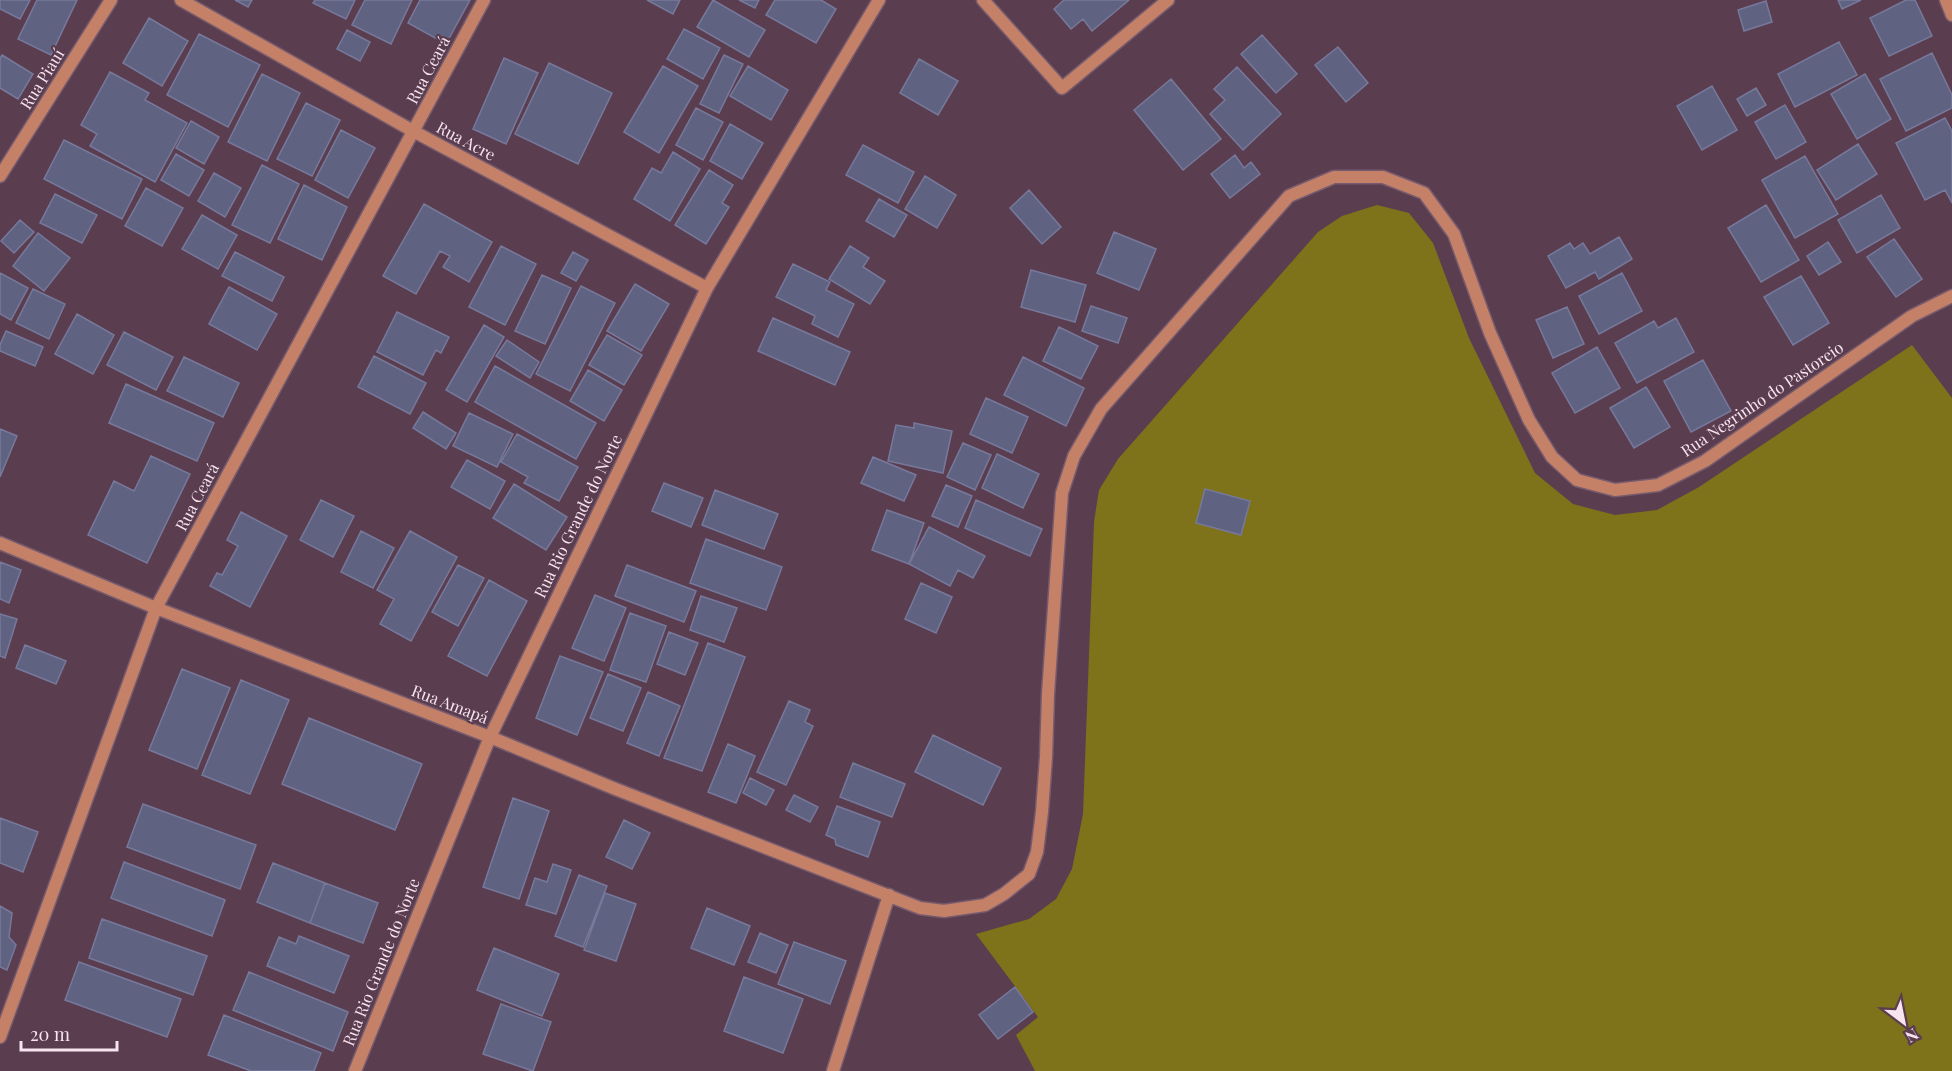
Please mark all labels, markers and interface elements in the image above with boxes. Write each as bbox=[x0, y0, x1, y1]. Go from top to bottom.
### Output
street label: Rua Ceará bbox=[401, 32, 454, 107]
street label: Rua Piauí bbox=[15, 44, 69, 113]
street label: Rua Acre bbox=[433, 116, 499, 165]
street label: Rua Negrinho do Pastoreio bbox=[1676, 336, 1847, 461]
street label: Rua Rio Grande do Norte bbox=[529, 431, 626, 601]
street label: Rua Ceará bbox=[170, 459, 223, 534]
street label: Rua Amapá bbox=[409, 679, 491, 728]
street label: Rua Rio Grande do Norte bbox=[337, 875, 424, 1049]
north arrow bbox=[1874, 993, 1934, 1053]
scale bar bbox=[21, 1014, 117, 1052]
text: 20 m bbox=[30, 1022, 70, 1046]
text: N bbox=[1901, 1024, 1923, 1048]

